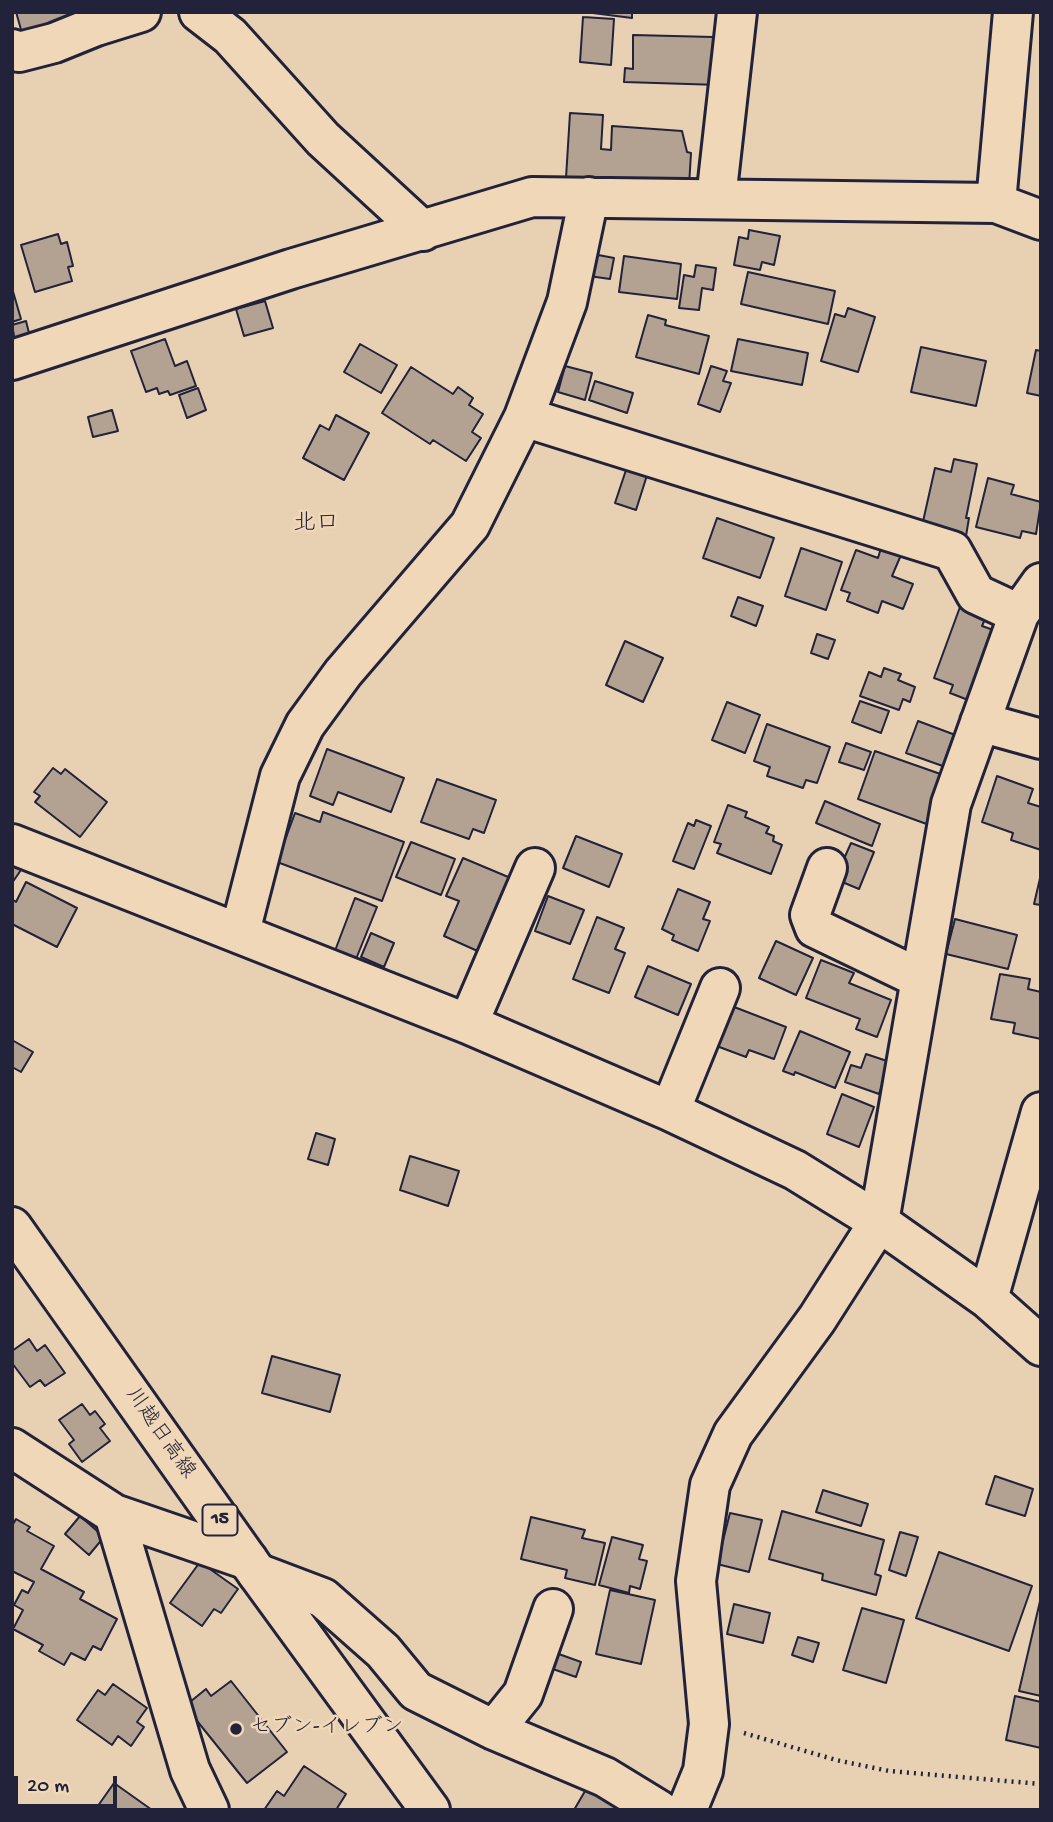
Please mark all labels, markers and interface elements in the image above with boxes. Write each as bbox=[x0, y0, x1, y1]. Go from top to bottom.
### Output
district label: 北口 bbox=[293, 511, 339, 539]
street label: 川越日高線 bbox=[119, 1384, 199, 1484]
road number: 15 bbox=[202, 1504, 238, 1536]
place label: セブン-イレブン bbox=[250, 1716, 404, 1742]
marker: セブン-イレブン bbox=[228, 1721, 244, 1737]
scale bar bbox=[18, 1762, 121, 1806]
text: 20 m bbox=[27, 1775, 69, 1800]

